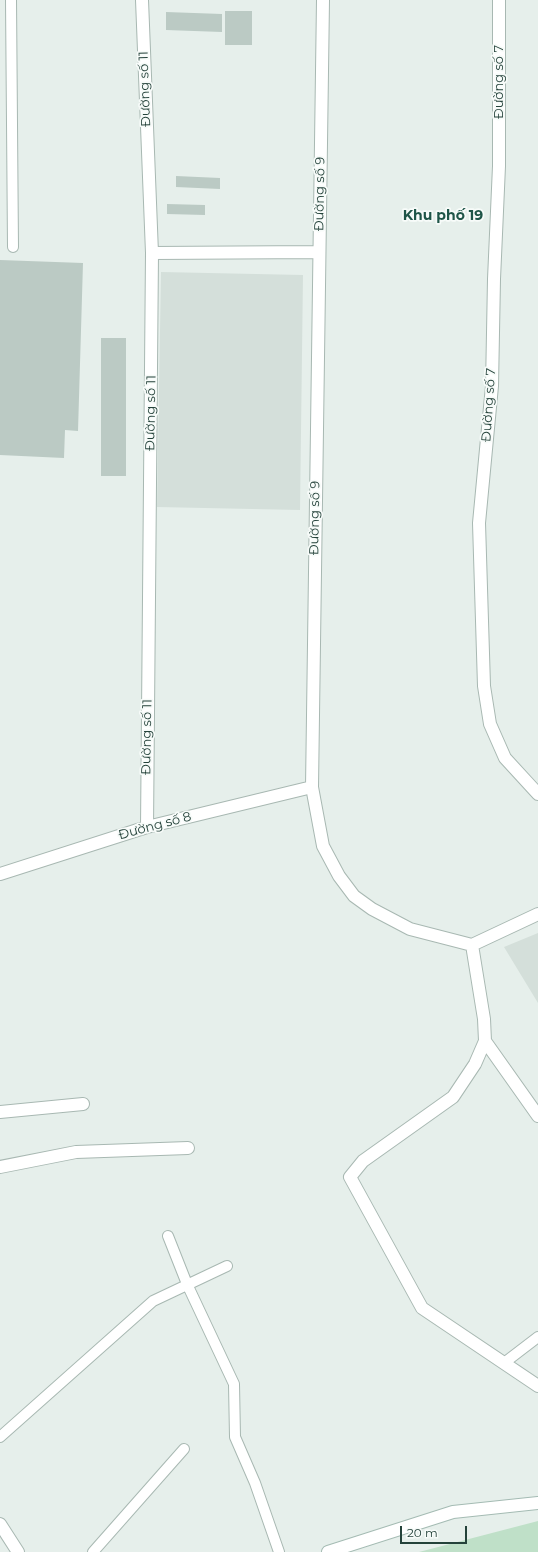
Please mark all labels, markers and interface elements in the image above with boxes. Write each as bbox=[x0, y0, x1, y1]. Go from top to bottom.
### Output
street label: Đường số 7 bbox=[491, 45, 507, 119]
street label: Đường số 11 bbox=[136, 51, 154, 127]
street label: Đường số 9 bbox=[312, 157, 328, 231]
district label: Khu phố 19 bbox=[403, 208, 483, 224]
street label: Đường số 7 bbox=[479, 367, 499, 443]
street label: Đường số 11 bbox=[143, 375, 159, 451]
street label: Đường số 9 bbox=[307, 481, 323, 555]
street label: Đường số 11 bbox=[139, 699, 155, 775]
street label: Đường số 8 bbox=[117, 809, 193, 843]
scale bar bbox=[402, 1518, 469, 1544]
text: 20 m bbox=[407, 1525, 438, 1540]

